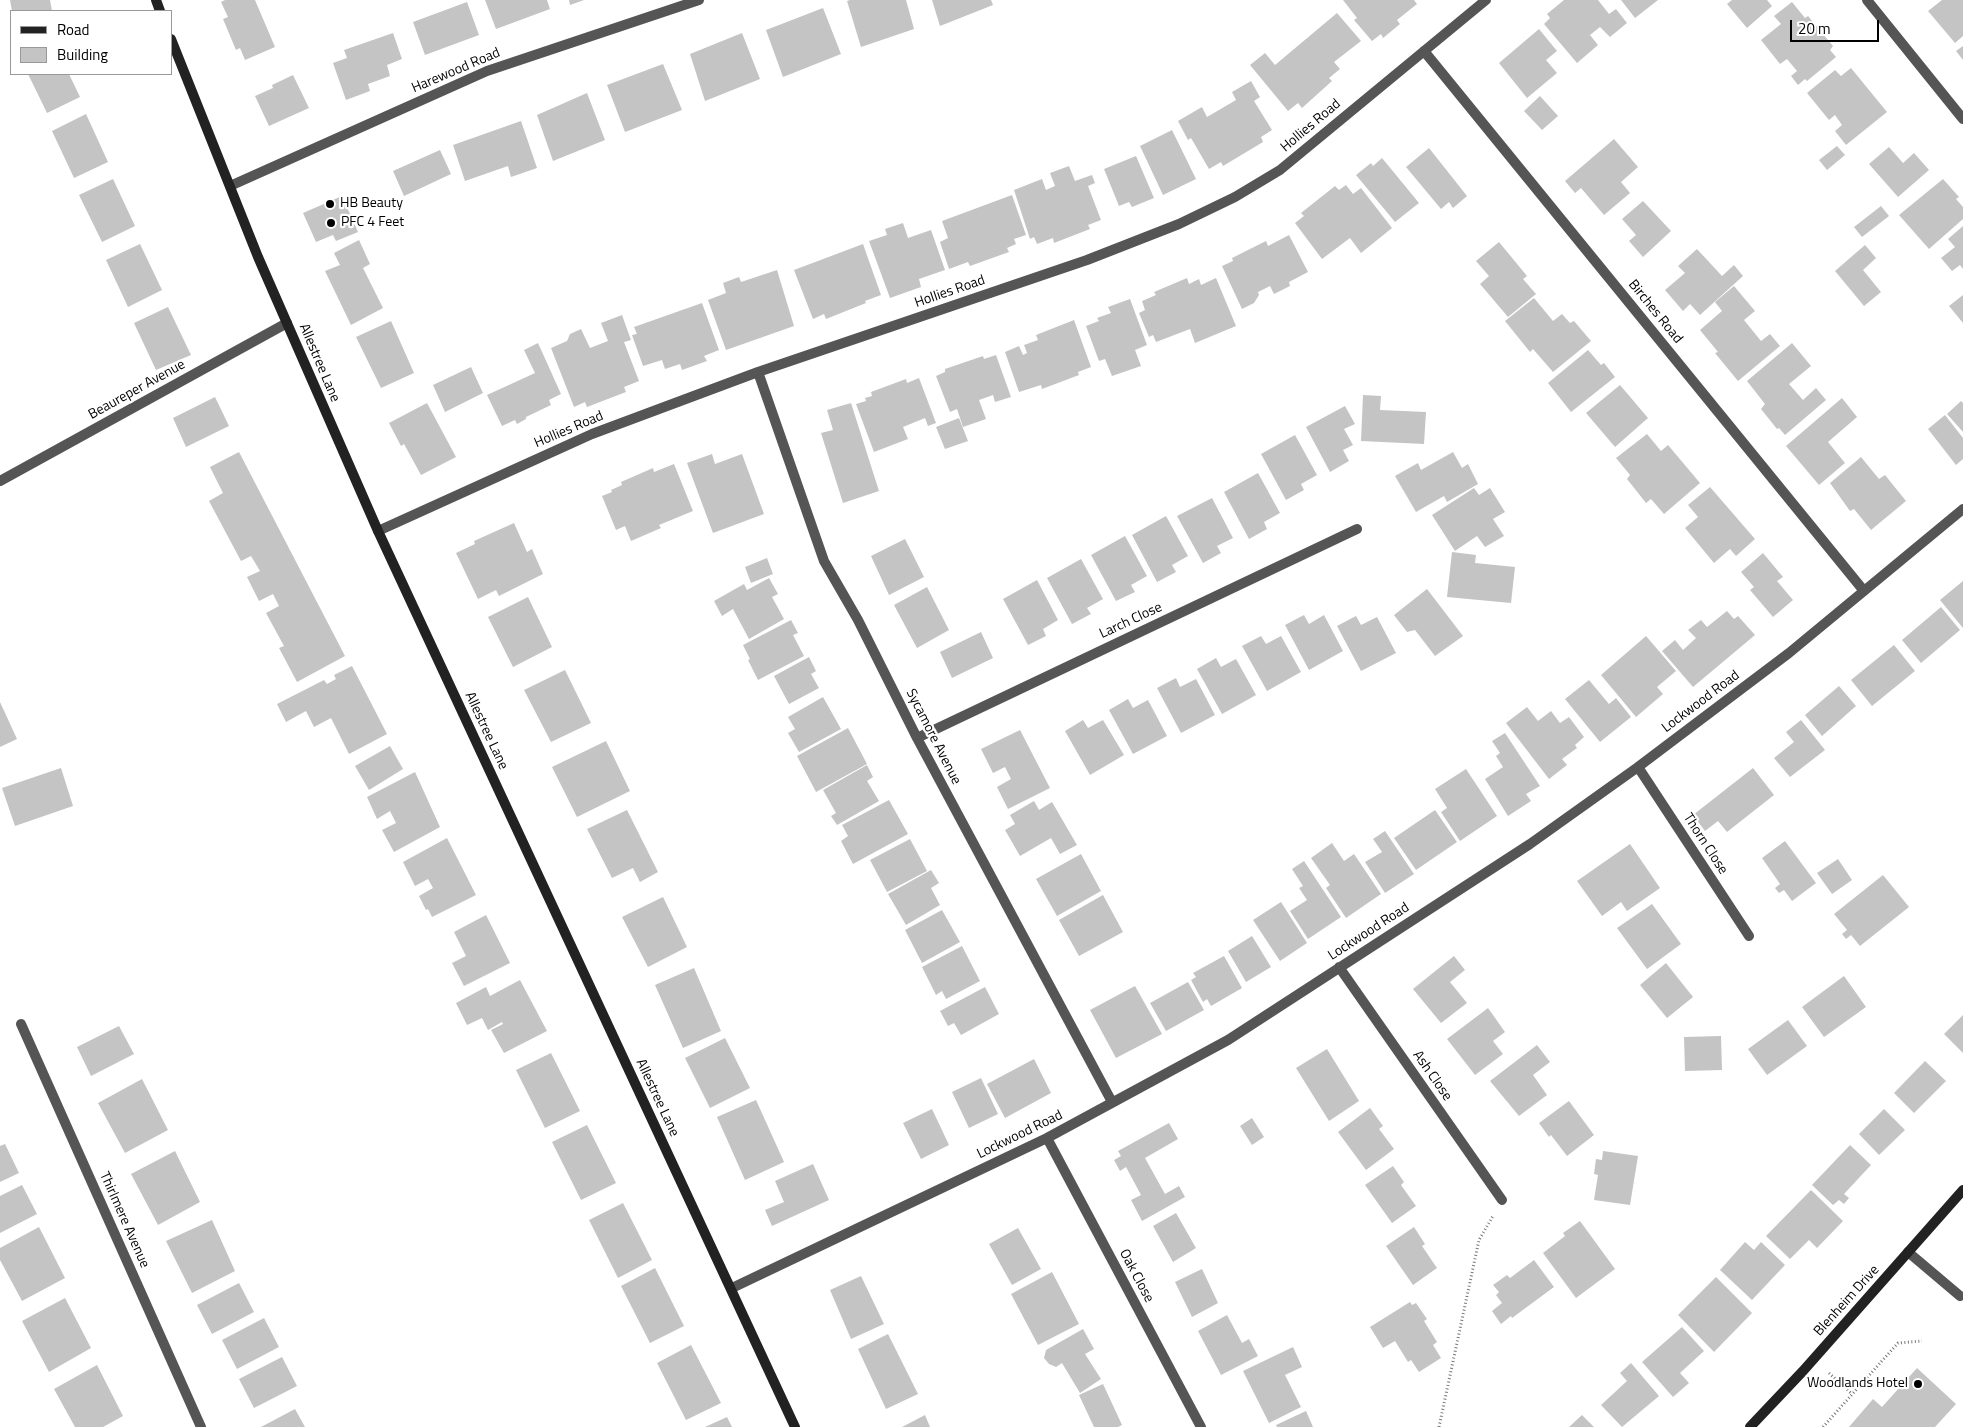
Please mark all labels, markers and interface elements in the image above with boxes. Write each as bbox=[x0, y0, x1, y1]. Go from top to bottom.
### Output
legend bbox=[10, 10, 172, 75]
scale bar bbox=[1793, 10, 1882, 42]
text: 20 m bbox=[1798, 17, 1831, 40]
text: Road bbox=[57, 18, 89, 41]
text: Building bbox=[57, 43, 108, 66]
street label: Harewood Road bbox=[409, 45, 503, 97]
street label: Hollies Road bbox=[1278, 96, 1344, 156]
place label: HB Beauty bbox=[340, 196, 403, 212]
marker: HB Beauty bbox=[324, 198, 336, 210]
place label: PFC 4 Feet bbox=[341, 215, 404, 231]
marker: PFC 4 Feet bbox=[325, 217, 337, 229]
street label: Hollies Road bbox=[913, 272, 987, 312]
street label: Birches Road bbox=[1624, 277, 1686, 347]
street label: Allestree Lane bbox=[295, 321, 343, 405]
street label: Beaureper Avenue bbox=[86, 356, 188, 424]
street label: Hollies Road bbox=[532, 408, 606, 452]
street label: Larch Close bbox=[1097, 599, 1165, 643]
street label: Lockwood Road bbox=[1659, 667, 1743, 737]
street label: Sycamore Avenue bbox=[902, 686, 964, 788]
street label: Allestree Lane bbox=[461, 690, 511, 772]
street label: Thorn Close bbox=[1679, 810, 1731, 878]
street label: Lockwood Road bbox=[1325, 900, 1413, 964]
street label: Ash Close bbox=[1409, 1048, 1455, 1104]
street label: Allestree Lane bbox=[632, 1057, 682, 1139]
street label: Lockwood Road bbox=[975, 1107, 1065, 1163]
street label: Thirlmere Avenue bbox=[95, 1169, 153, 1271]
street label: Oak Close bbox=[1115, 1247, 1157, 1305]
street label: Blenheim Drive bbox=[1811, 1262, 1883, 1340]
place label: Woodlands Hotel bbox=[1807, 1376, 1908, 1392]
marker: Woodlands Hotel bbox=[1912, 1378, 1924, 1390]

